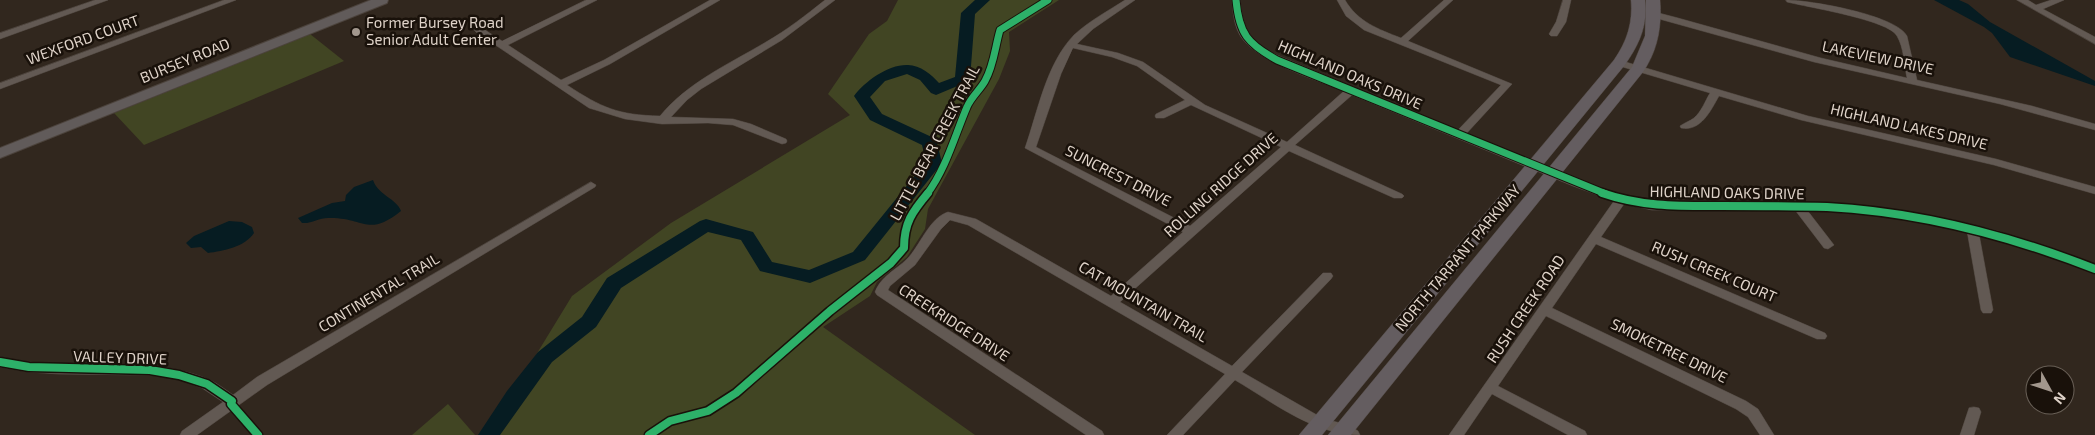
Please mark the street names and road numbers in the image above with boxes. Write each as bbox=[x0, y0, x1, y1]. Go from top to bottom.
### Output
street label: WEXFORD COURT bbox=[24, 10, 142, 68]
street label: BURSEY ROAD bbox=[137, 34, 232, 86]
street label: HIGHLAND OAKS DRIVE bbox=[1276, 36, 1425, 113]
street label: LAKEVIEW DRIVE bbox=[1821, 36, 1936, 78]
street label: LITTLE BEAR CREEK TRAIL bbox=[885, 61, 983, 223]
street label: HIGHLAND LAKES DRIVE bbox=[1829, 99, 1990, 153]
street label: ROLLING RIDGE DRIVE bbox=[1160, 128, 1281, 240]
street label: SUNCREST DRIVE bbox=[1063, 141, 1174, 209]
street label: NORTH TARRANT PARKWAY bbox=[1391, 180, 1524, 334]
street label: HIGHLAND OAKS DRIVE bbox=[1649, 182, 1805, 202]
street label: RUSH CREEK COURT bbox=[1649, 237, 1780, 306]
street label: CONTINENTAL TRAIL bbox=[315, 249, 442, 335]
street label: RUSH CREEK ROAD bbox=[1482, 251, 1568, 366]
street label: CAT MOUNTAIN TRAIL bbox=[1076, 257, 1211, 346]
street label: CREEKRIDGE DRIVE bbox=[896, 280, 1013, 365]
street label: SMOKETREE DRIVE bbox=[1608, 314, 1731, 386]
street label: VALLEY DRIVE bbox=[73, 346, 167, 368]

